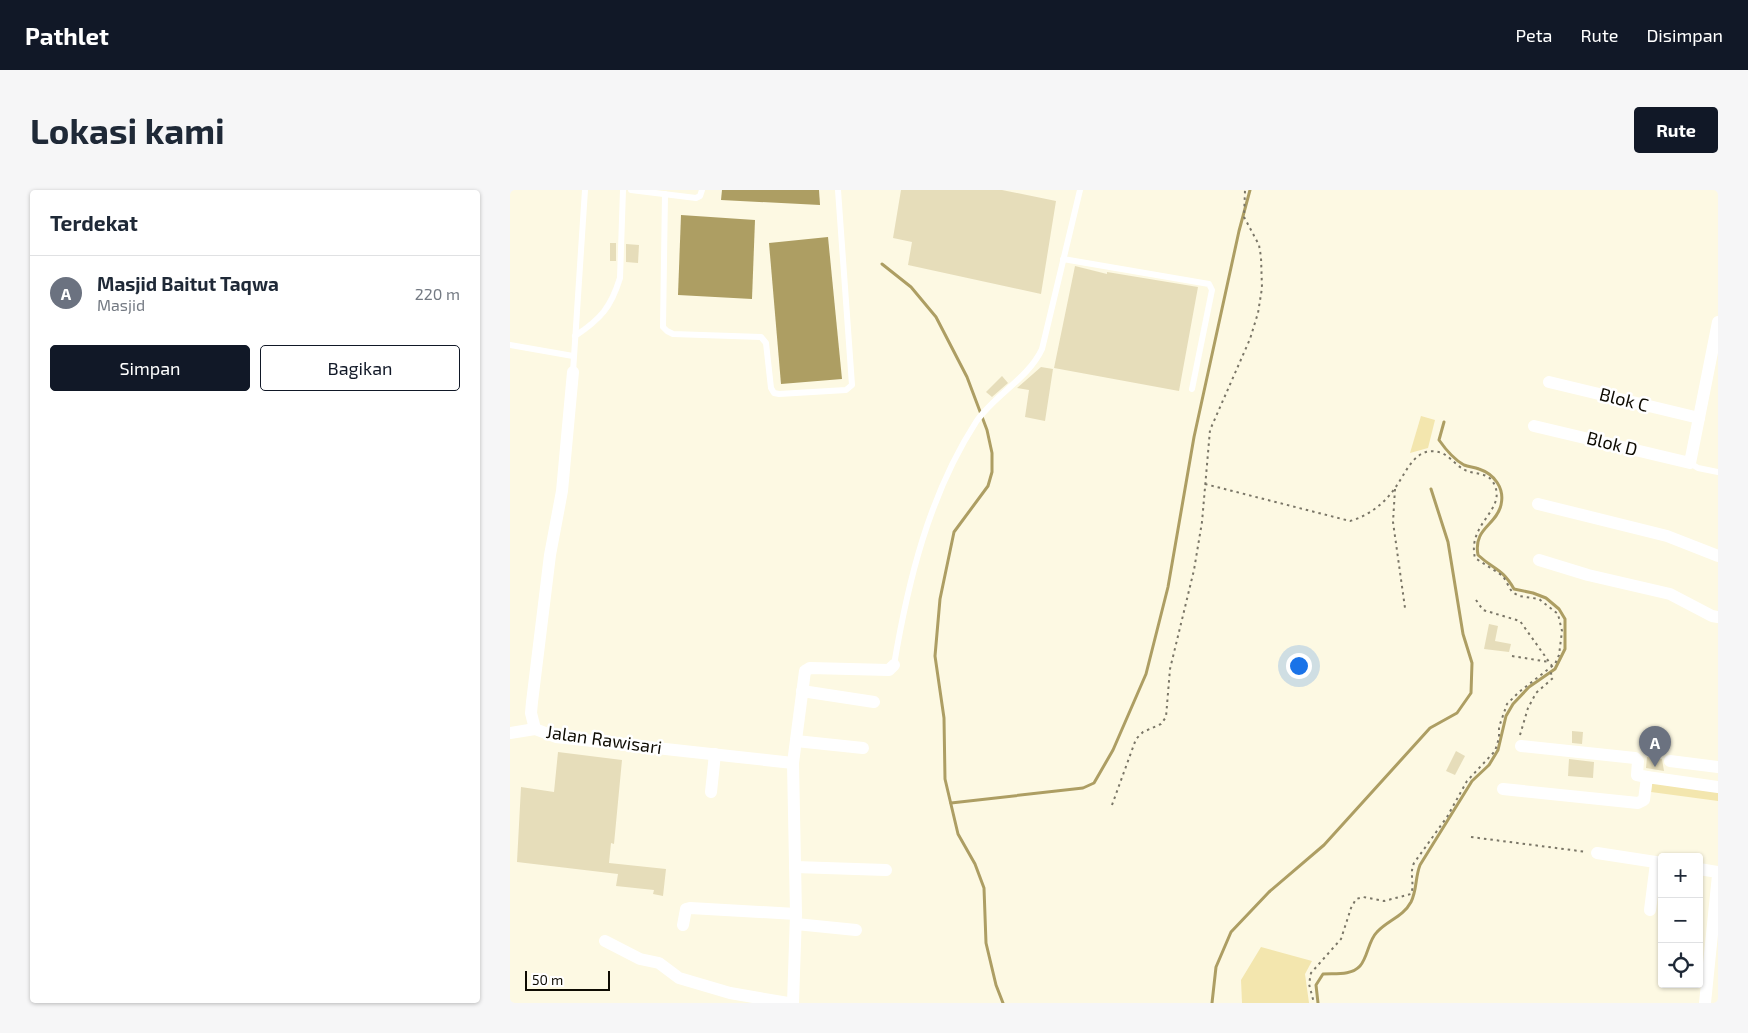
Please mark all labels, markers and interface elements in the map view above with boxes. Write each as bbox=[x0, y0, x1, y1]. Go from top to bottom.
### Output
text: Pathlet bbox=[25, 21, 109, 50]
text: Peta bbox=[1516, 24, 1553, 46]
text: Rute bbox=[1581, 24, 1618, 46]
text: Disimpan bbox=[1646, 24, 1723, 46]
button: Rute bbox=[1634, 107, 1718, 153]
text: Lokasi kami bbox=[30, 109, 225, 151]
text: Terdekat bbox=[50, 210, 138, 235]
text: Masjid Baitut Taqwa bbox=[97, 272, 279, 295]
text: A bbox=[61, 284, 71, 303]
text: 220 m bbox=[415, 284, 460, 303]
text: Masjid bbox=[97, 295, 145, 314]
button: Simpan bbox=[50, 345, 250, 391]
button: Bagikan bbox=[260, 345, 460, 391]
street label: Blok C bbox=[1597, 382, 1651, 416]
street label: Blok D bbox=[1585, 426, 1640, 460]
your location bbox=[1286, 653, 1312, 679]
street label: Jalan Rawisari bbox=[545, 720, 663, 758]
pin: A bbox=[1639, 726, 1671, 767]
map controls bbox=[1658, 853, 1703, 988]
button: + bbox=[1658, 853, 1703, 898]
button: − bbox=[1658, 898, 1703, 943]
button: locate bbox=[1658, 943, 1703, 988]
scale bar bbox=[525, 968, 610, 991]
text: 50 m bbox=[532, 971, 563, 988]

